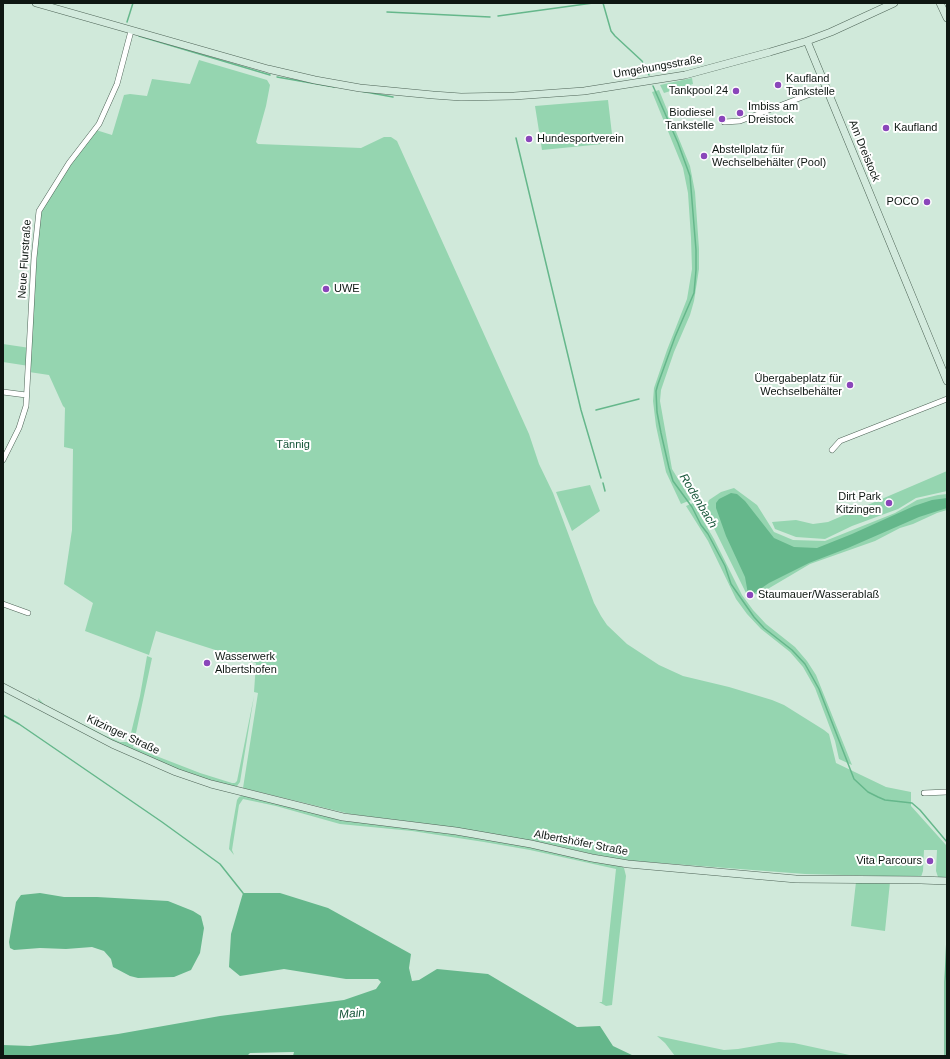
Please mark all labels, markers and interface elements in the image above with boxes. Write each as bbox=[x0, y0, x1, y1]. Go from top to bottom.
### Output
street label: Umgehungsstraße bbox=[612, 53, 704, 81]
place label: Kaufland Tankstelle bbox=[786, 72, 835, 98]
marker: Kaufland Tankstelle bbox=[773, 80, 783, 90]
place label: Tankpool 24 bbox=[669, 84, 728, 98]
marker: Tankpool 24 bbox=[731, 86, 741, 96]
place label: Imbiss am Dreistock bbox=[748, 100, 798, 126]
place label: Biodiesel Tankstelle bbox=[665, 106, 714, 132]
marker: Imbiss am Dreistock bbox=[735, 108, 745, 118]
marker: Biodiesel Tankstelle bbox=[717, 114, 727, 124]
street label: Am Dreistock bbox=[846, 118, 882, 184]
place label: Kaufland bbox=[894, 121, 937, 135]
marker: Kaufland bbox=[881, 123, 891, 133]
place label: Hundesportverein bbox=[537, 132, 624, 146]
marker: Hundesportverein bbox=[524, 134, 534, 144]
place label: Abstellplatz für Wechselbehälter (Pool) bbox=[712, 143, 826, 169]
marker: Abstellplatz für Wechselbehälter (Pool) bbox=[699, 151, 709, 161]
place label: POCO bbox=[887, 195, 919, 209]
marker: POCO bbox=[922, 197, 932, 207]
street label: Neue Flurstraße bbox=[16, 219, 34, 299]
place label: UWE bbox=[334, 282, 360, 296]
marker: UWE bbox=[321, 284, 331, 294]
place label: Übergabeplatz für Wechselbehälter bbox=[755, 372, 842, 398]
marker: Übergabeplatz für Wechselbehälter bbox=[845, 380, 855, 390]
park label: Tännig bbox=[276, 438, 310, 452]
water label: Rodenbach bbox=[676, 471, 720, 531]
place label: Dirt Park Kitzingen bbox=[836, 490, 881, 516]
marker: Dirt Park Kitzingen bbox=[884, 498, 894, 508]
place label: Staumauer/Wasserablaß bbox=[758, 588, 879, 602]
marker: Staumauer/Wasserablaß bbox=[745, 590, 755, 600]
place label: Wasserwerk Albertshofen bbox=[215, 650, 277, 676]
marker: Wasserwerk Albertshofen bbox=[202, 658, 212, 668]
street label: Kitzinger Straße bbox=[84, 712, 162, 758]
street label: Albertshöfer Straße bbox=[533, 827, 629, 859]
place label: Vita Parcours bbox=[856, 854, 922, 868]
marker: Vita Parcours bbox=[925, 856, 935, 866]
water label: Main bbox=[338, 1006, 366, 1022]

